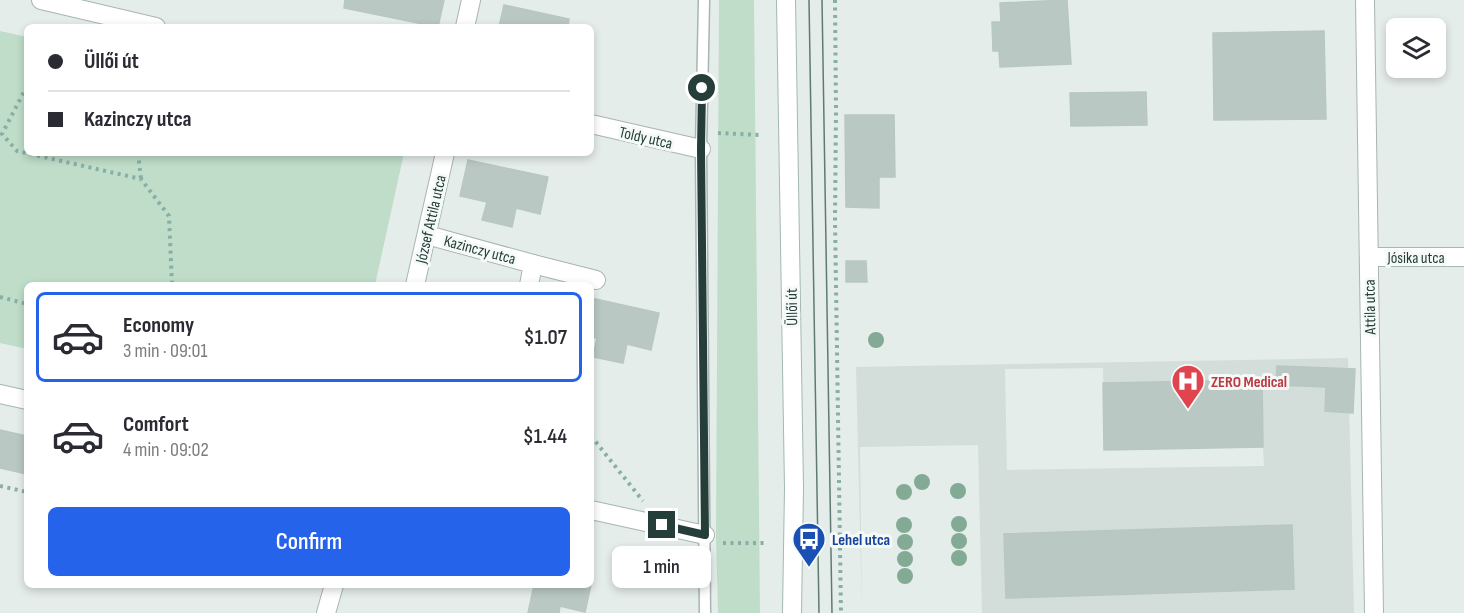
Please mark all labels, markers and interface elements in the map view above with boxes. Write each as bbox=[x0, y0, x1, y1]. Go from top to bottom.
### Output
map controls bbox=[1386, 18, 1446, 78]
button: layers bbox=[1386, 18, 1446, 78]
text: Üllői út bbox=[84, 48, 139, 75]
route start bbox=[688, 74, 715, 101]
text: Kazinczy utca bbox=[84, 106, 192, 133]
street label: Toldy utca bbox=[617, 123, 674, 154]
street label: József Attila utca bbox=[412, 173, 451, 266]
street label: Kazinczy utca bbox=[442, 232, 518, 269]
street label: Jósika utca bbox=[1386, 249, 1445, 268]
street label: Attila utca bbox=[1361, 279, 1380, 336]
street label: Üllői út bbox=[783, 288, 802, 326]
icon: car bbox=[51, 310, 105, 364]
text: Economy bbox=[123, 312, 194, 339]
text: $1.07 bbox=[524, 324, 567, 351]
text: 3 min · 09:01 bbox=[123, 339, 207, 363]
hospital icon: ZERO Medical bbox=[1170, 363, 1206, 410]
place label: ZERO Medical bbox=[1211, 373, 1287, 392]
icon: car bbox=[51, 409, 105, 463]
text: Comfort bbox=[123, 411, 189, 438]
text: $1.44 bbox=[523, 423, 567, 450]
text: 4 min · 09:02 bbox=[123, 438, 209, 462]
button: Confirm bbox=[48, 507, 570, 576]
route end bbox=[648, 511, 675, 538]
bus stop icon: Lehel utca bbox=[791, 521, 827, 568]
place label: Lehel utca bbox=[832, 531, 890, 550]
callout: 1 min bbox=[612, 546, 712, 588]
text: 1 min bbox=[643, 555, 680, 579]

